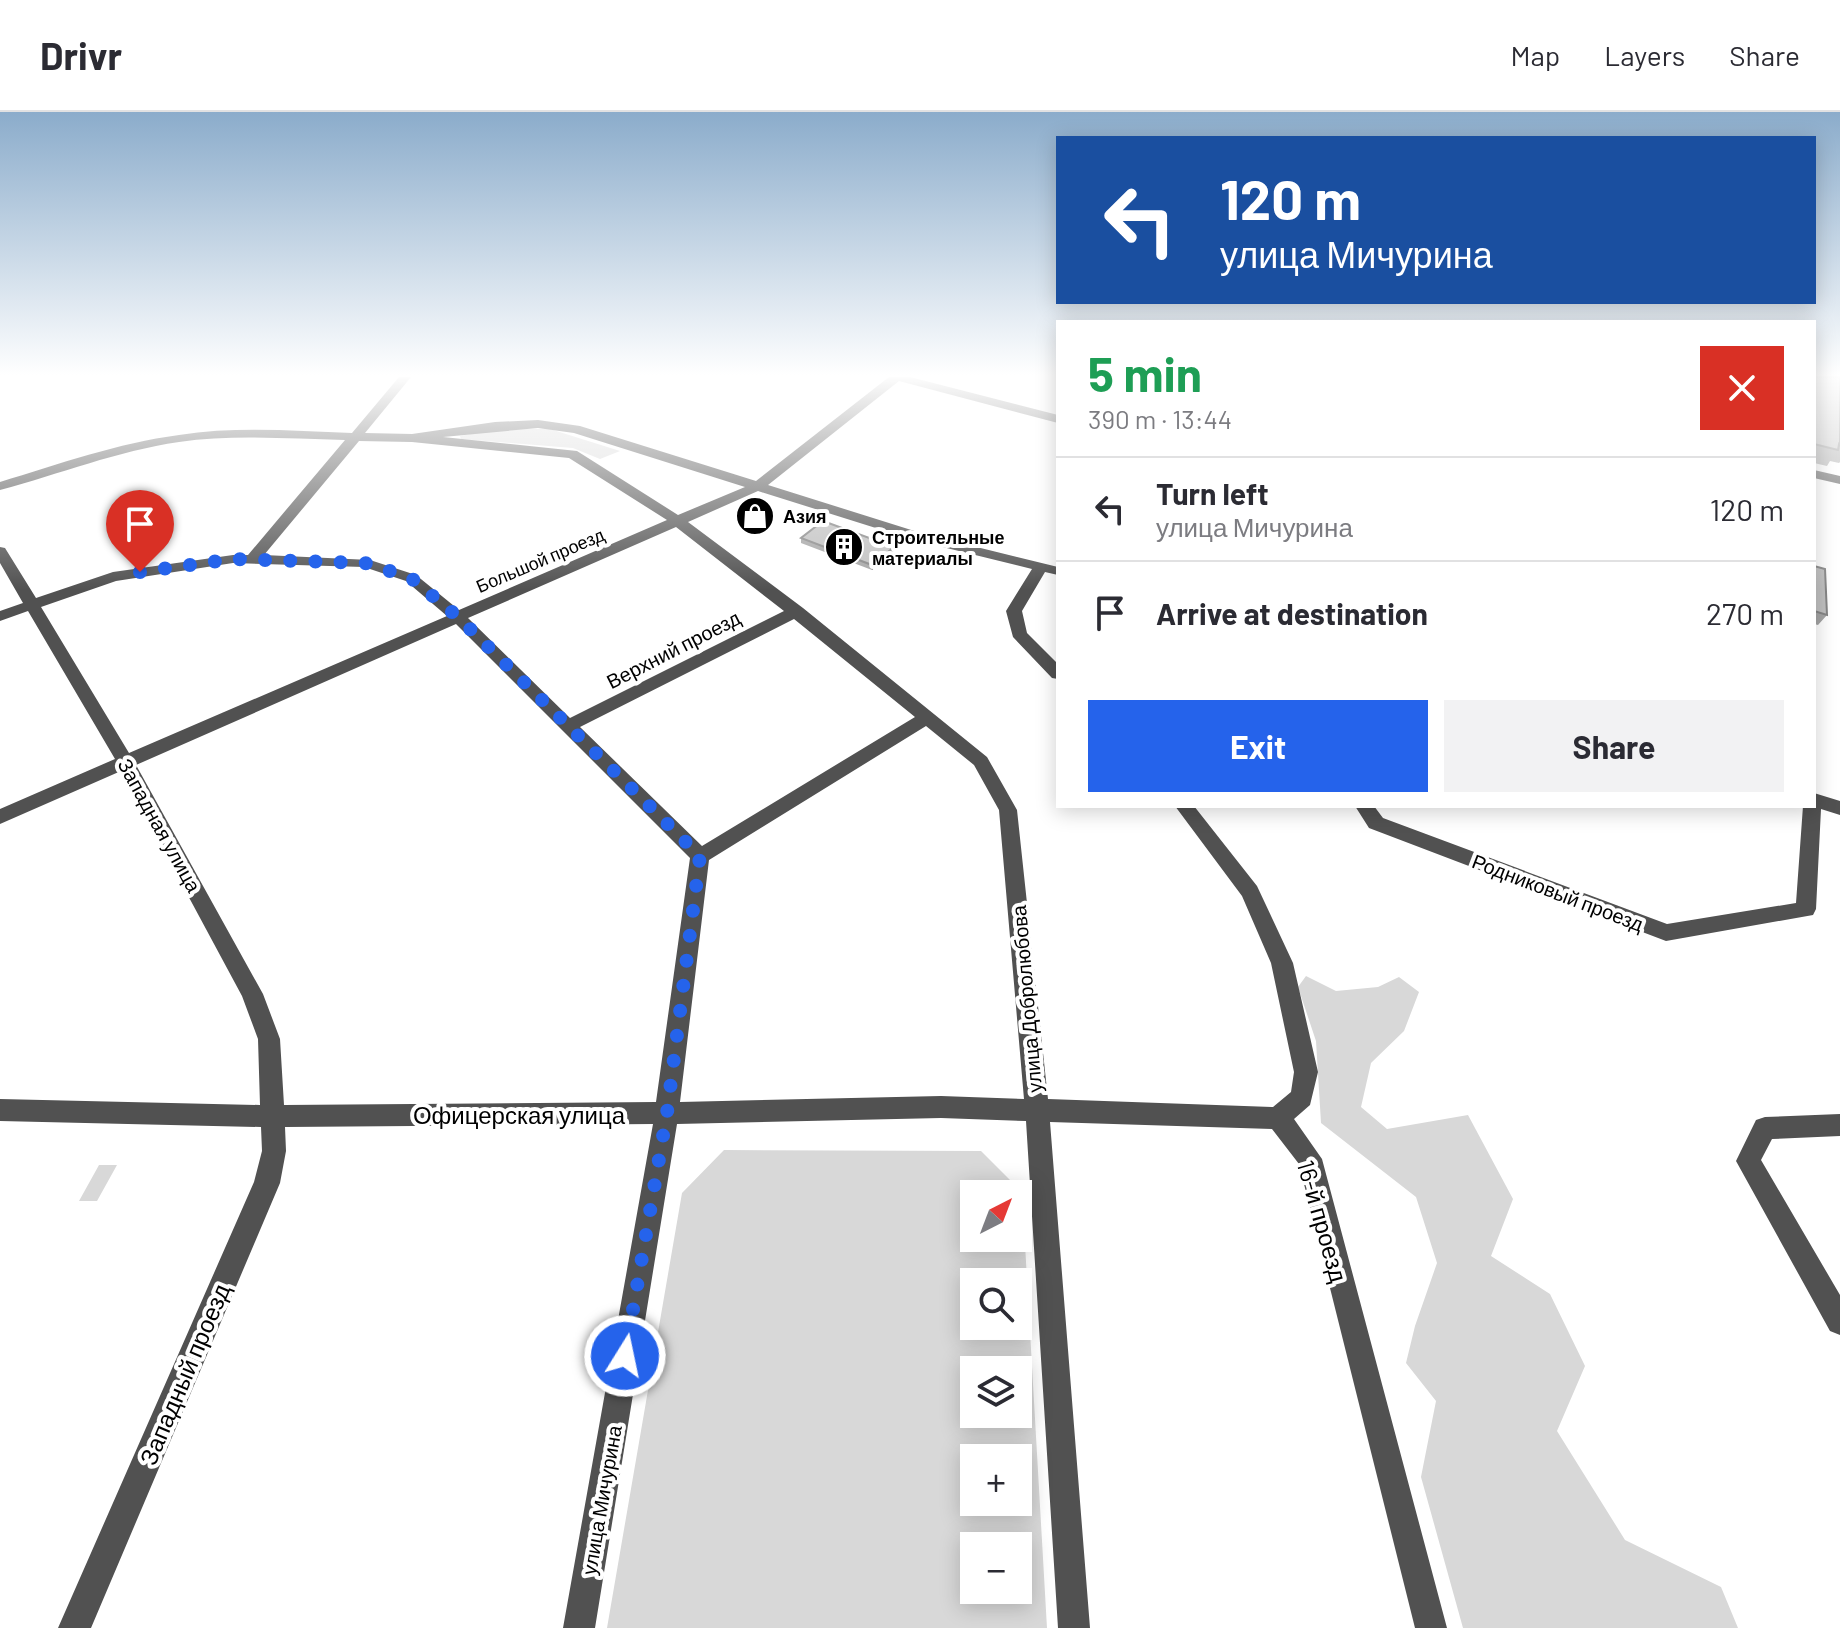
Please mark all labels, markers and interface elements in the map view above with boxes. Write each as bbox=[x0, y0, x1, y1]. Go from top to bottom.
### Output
text: Drivr bbox=[40, 32, 122, 78]
text: Map bbox=[1510, 38, 1560, 72]
text: Layers bbox=[1604, 38, 1685, 72]
text: Share bbox=[1729, 38, 1800, 72]
text: 120 m bbox=[1220, 164, 1361, 231]
icon: left bbox=[1088, 168, 1192, 272]
text: улица Мичурина bbox=[1220, 232, 1493, 275]
text: 5 min bbox=[1088, 344, 1202, 402]
button: close bbox=[1700, 346, 1784, 430]
text: 390 m · 13:44 bbox=[1088, 403, 1232, 434]
text: Turn left bbox=[1156, 475, 1269, 511]
icon: left bbox=[1088, 487, 1132, 531]
pin bbox=[106, 490, 174, 572]
text: 120 m bbox=[1710, 491, 1784, 527]
shop icon: Азия bbox=[734, 495, 776, 537]
icon: arrive bbox=[118, 502, 162, 546]
place label: Азия bbox=[783, 505, 827, 527]
text: улица Мичурина bbox=[1156, 511, 1353, 542]
street label: Большой проезд bbox=[473, 523, 608, 597]
building icon: Строительные материалы bbox=[823, 526, 865, 568]
place label: Строительные материалы bbox=[872, 526, 1004, 569]
icon: arrive bbox=[1088, 591, 1132, 635]
text: Arrive at destination bbox=[1156, 595, 1428, 631]
text: 270 m bbox=[1706, 595, 1784, 631]
street label: Верхний проезд bbox=[602, 605, 744, 693]
button: Exit bbox=[1088, 700, 1428, 792]
button: Share bbox=[1444, 700, 1784, 792]
street label: Западная улица bbox=[113, 754, 207, 897]
street label: Родниковый проезд bbox=[1469, 848, 1647, 936]
street label: улица Добролюбова bbox=[1006, 903, 1046, 1094]
street label: Офицерская улица bbox=[413, 1100, 626, 1129]
street label: 16-й проезд bbox=[1292, 1157, 1354, 1285]
north arrow bbox=[960, 1180, 1032, 1252]
map controls bbox=[960, 1180, 1032, 1604]
button: search bbox=[960, 1268, 1032, 1340]
street label: Западный проезд bbox=[133, 1279, 235, 1469]
position arrow bbox=[583, 1314, 667, 1398]
button: layers bbox=[960, 1356, 1032, 1428]
street label: улица Мичурина bbox=[576, 1422, 626, 1577]
button: + bbox=[960, 1444, 1032, 1516]
button: − bbox=[960, 1532, 1032, 1604]

